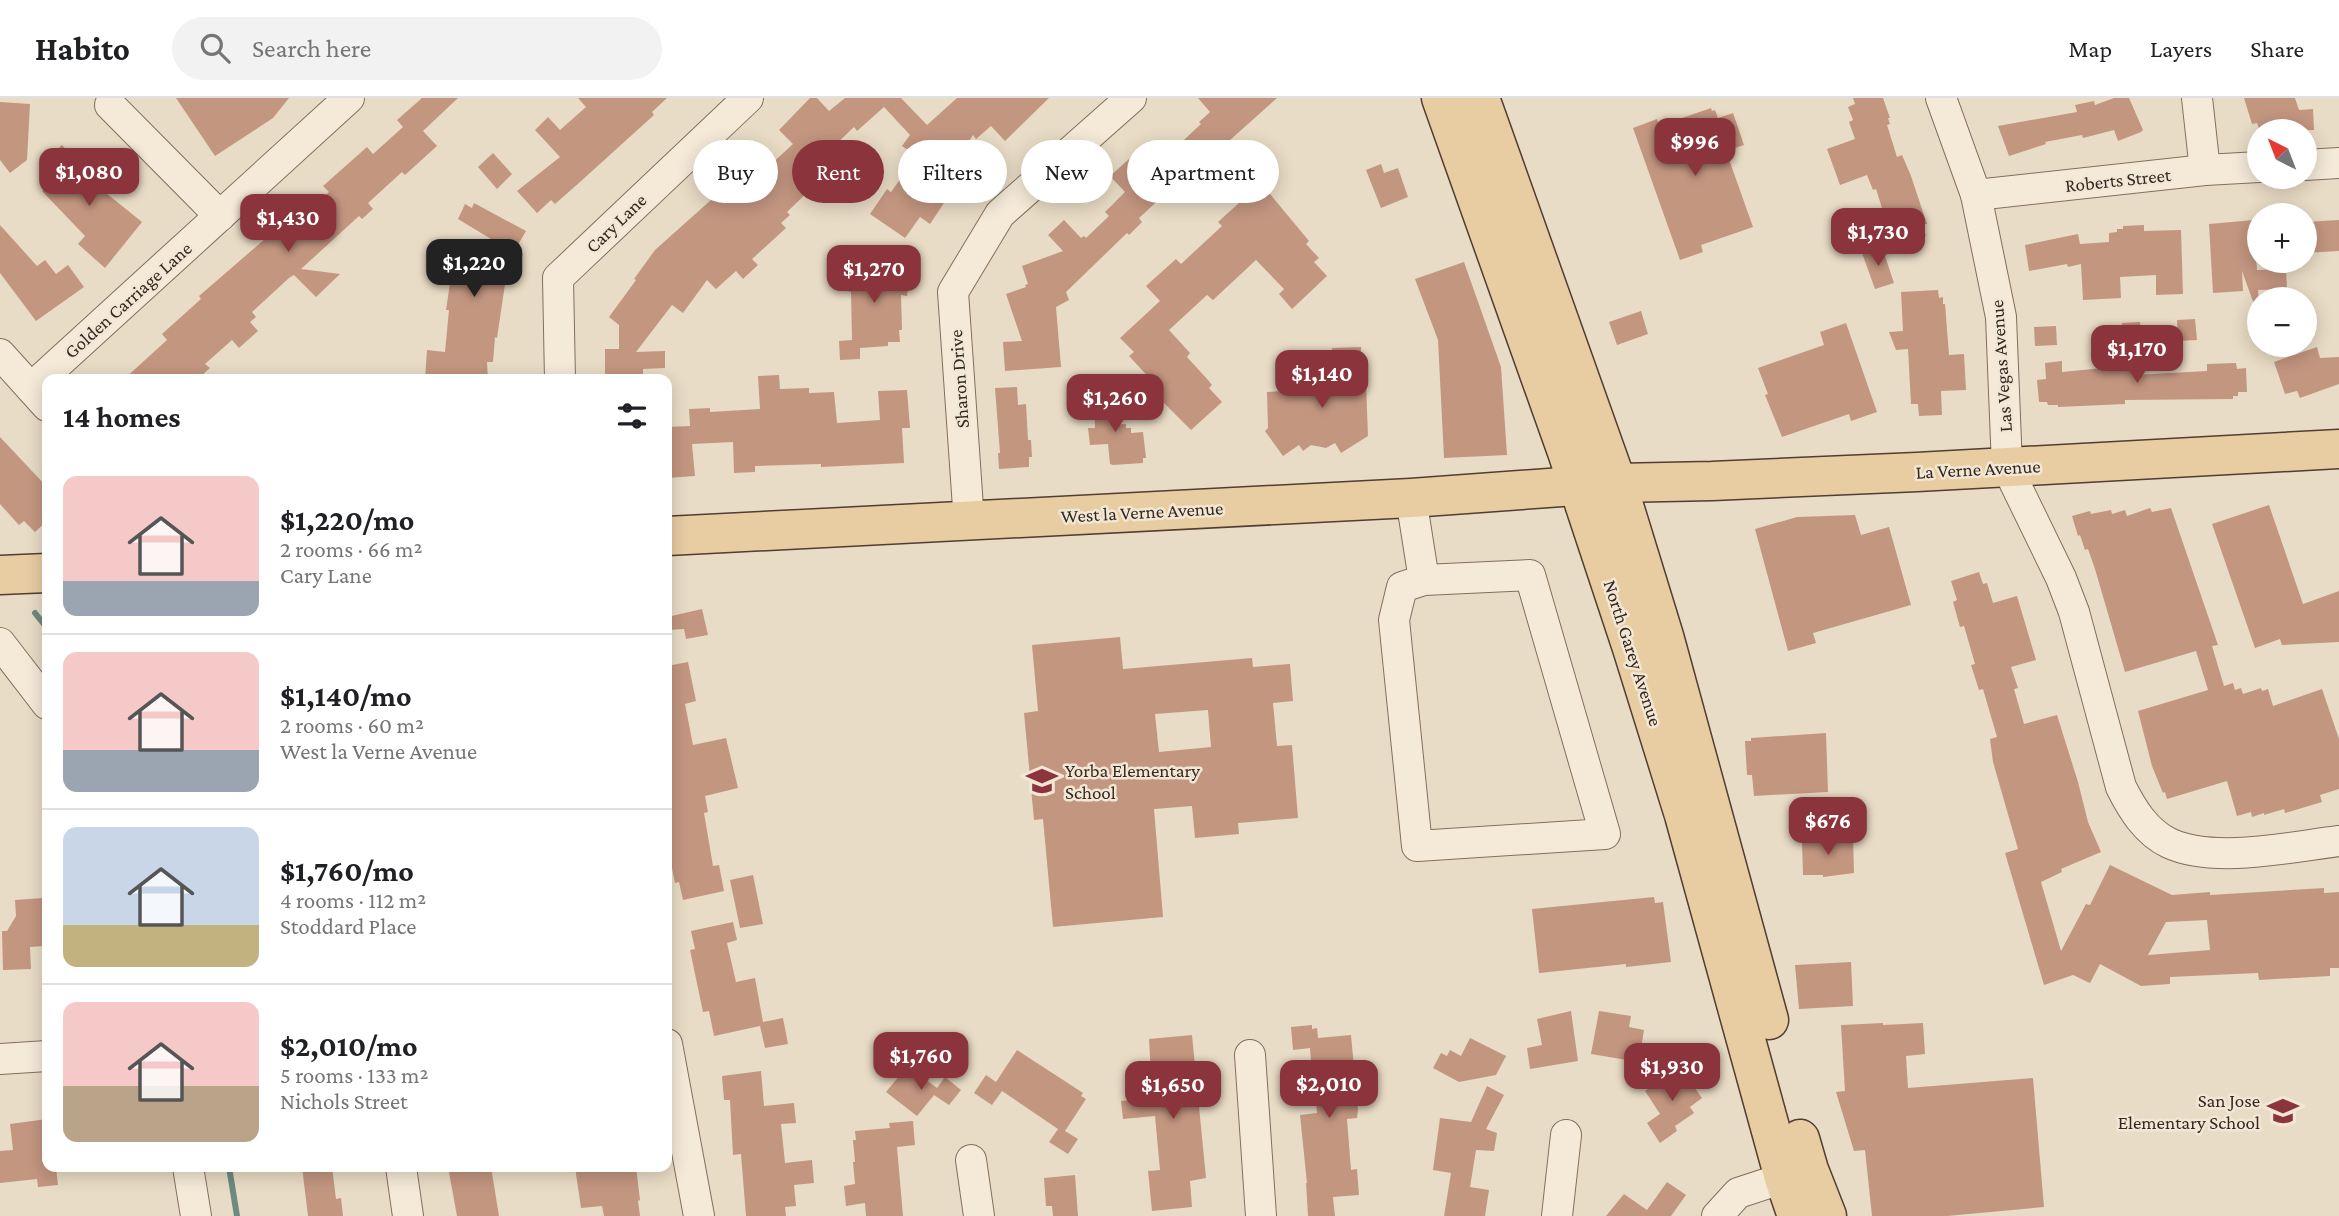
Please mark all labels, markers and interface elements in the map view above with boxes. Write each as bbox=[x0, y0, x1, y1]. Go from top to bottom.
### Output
search box bbox=[172, 17, 662, 80]
icon: search bbox=[196, 29, 234, 67]
text: Habito bbox=[35, 30, 130, 67]
text: Search here bbox=[252, 34, 371, 63]
text: Map bbox=[2068, 35, 2112, 62]
text: Layers bbox=[2150, 35, 2212, 62]
text: Share bbox=[2250, 35, 2304, 62]
pin: $996 bbox=[1654, 118, 1736, 178]
north arrow bbox=[2247, 119, 2317, 189]
map controls bbox=[2247, 119, 2317, 357]
text: $996 bbox=[1670, 128, 1720, 154]
chip: Buy bbox=[693, 140, 778, 203]
chip: Rent bbox=[792, 140, 884, 203]
chip: Filters bbox=[898, 140, 1007, 203]
chip: New bbox=[1021, 140, 1113, 203]
chip: Apartment bbox=[1127, 140, 1279, 203]
pin: $1,080 bbox=[32, 148, 146, 208]
text: $1,080 bbox=[55, 158, 123, 184]
street label: Roberts Street bbox=[2064, 164, 2173, 196]
street label: Cary Lane bbox=[581, 189, 651, 257]
pin: $1,430 bbox=[231, 194, 345, 254]
button: + bbox=[2247, 203, 2317, 273]
text: $1,430 bbox=[256, 204, 320, 230]
pin: $1,730 bbox=[1821, 208, 1935, 268]
text: $1,730 bbox=[1847, 218, 1909, 244]
street label: Golden Carriage Lane bbox=[60, 237, 196, 363]
pin: $1,220 bbox=[417, 240, 531, 299]
pin: $1,270 bbox=[817, 246, 931, 305]
text: $1,220 bbox=[442, 249, 506, 275]
text: $1,270 bbox=[843, 255, 905, 281]
button: − bbox=[2247, 287, 2317, 357]
street label: Las Vegas Avenue bbox=[1986, 299, 2016, 433]
pin: $1,170 bbox=[2080, 326, 2194, 385]
street label: Sharon Drive bbox=[945, 329, 973, 429]
text: $1,170 bbox=[2107, 335, 2167, 361]
pin: $1,140 bbox=[1265, 350, 1379, 410]
text: $1,140 bbox=[1291, 360, 1353, 386]
pin: $1,260 bbox=[1058, 374, 1172, 434]
text: $1,260 bbox=[1083, 384, 1147, 410]
icon: filters bbox=[613, 397, 651, 435]
text: 14 homes bbox=[63, 400, 181, 433]
street label: La Verne Avenue bbox=[1915, 455, 2041, 483]
street label: West la Verne Avenue bbox=[1060, 497, 1224, 527]
text: $1,220/mo bbox=[280, 503, 414, 536]
icon: home bbox=[119, 504, 203, 588]
text: 2 rooms · 66 m² bbox=[280, 536, 423, 562]
text: Cary Lane bbox=[280, 562, 372, 588]
street label: North Garey Avenue bbox=[1599, 577, 1667, 729]
text: $1,140/mo bbox=[280, 679, 412, 712]
icon: home bbox=[119, 680, 203, 764]
text: 2 rooms · 60 m² bbox=[280, 712, 424, 738]
text: West la Verne Avenue bbox=[280, 738, 477, 764]
place label: Yorba Elementary School bbox=[1065, 760, 1200, 803]
school or university icon: Yorba Elementary School bbox=[1025, 764, 1059, 798]
pin: $676 bbox=[1787, 798, 1869, 857]
text: $676 bbox=[1805, 807, 1851, 833]
text: $1,760/mo bbox=[280, 854, 414, 887]
icon: home bbox=[119, 855, 203, 939]
text: 4 rooms · 112 m² bbox=[280, 887, 426, 913]
text: Stoddard Place bbox=[280, 913, 416, 939]
text: $2,010/mo bbox=[280, 1029, 418, 1062]
icon: home bbox=[119, 1030, 203, 1114]
pin: $1,760 bbox=[864, 1032, 978, 1092]
text: $1,760 bbox=[889, 1042, 953, 1068]
pin: $1,930 bbox=[1615, 1044, 1729, 1103]
text: $1,930 bbox=[1640, 1053, 1704, 1079]
pin: $2,010 bbox=[1272, 1060, 1386, 1120]
text: 5 rooms · 133 m² bbox=[280, 1062, 428, 1088]
pin: $1,650 bbox=[1116, 1062, 1230, 1121]
text: $2,010 bbox=[1296, 1070, 1362, 1096]
text: $1,650 bbox=[1141, 1071, 1205, 1097]
text: Nichols Street bbox=[280, 1088, 408, 1114]
place label: San Jose Elementary School bbox=[2118, 1090, 2260, 1133]
school or university icon: San Jose Elementary School bbox=[2266, 1094, 2300, 1128]

